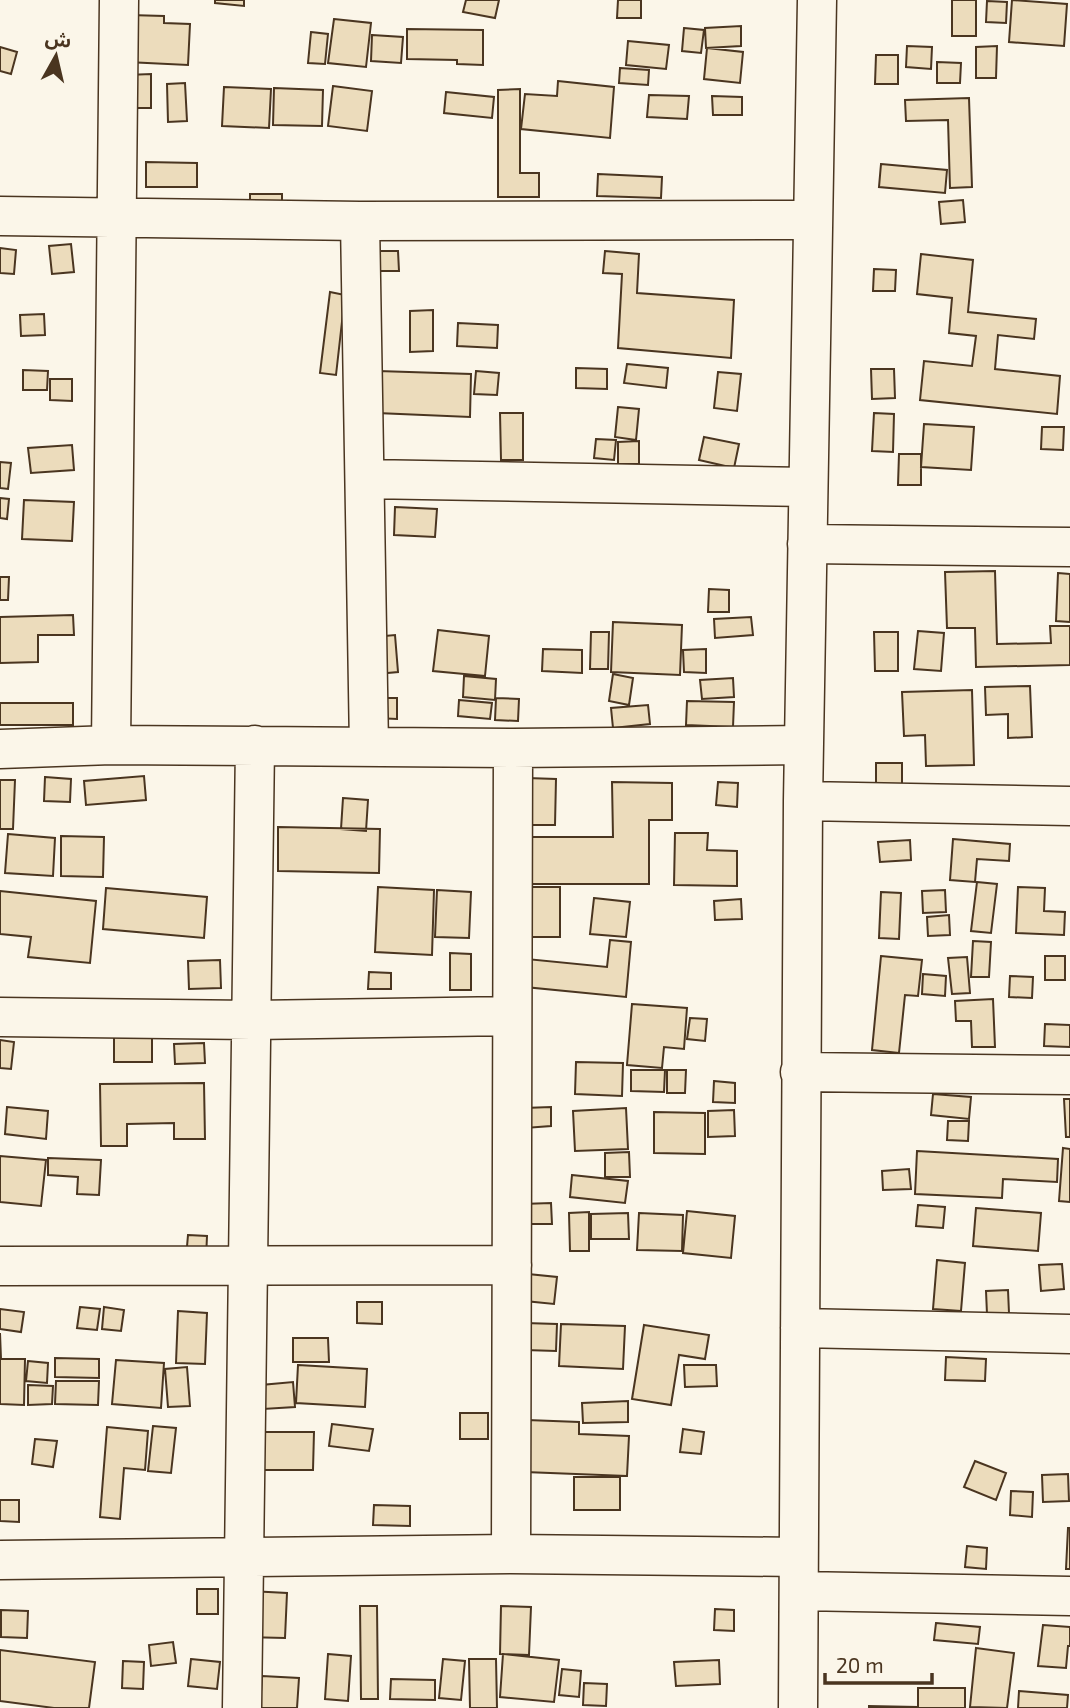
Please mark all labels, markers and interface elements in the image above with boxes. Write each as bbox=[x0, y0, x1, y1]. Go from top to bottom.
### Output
north arrow bbox=[21, 21, 91, 91]
text: ش bbox=[44, 25, 73, 52]
scale bar bbox=[825, 1642, 932, 1686]
text: 20 m bbox=[836, 1652, 884, 1677]

